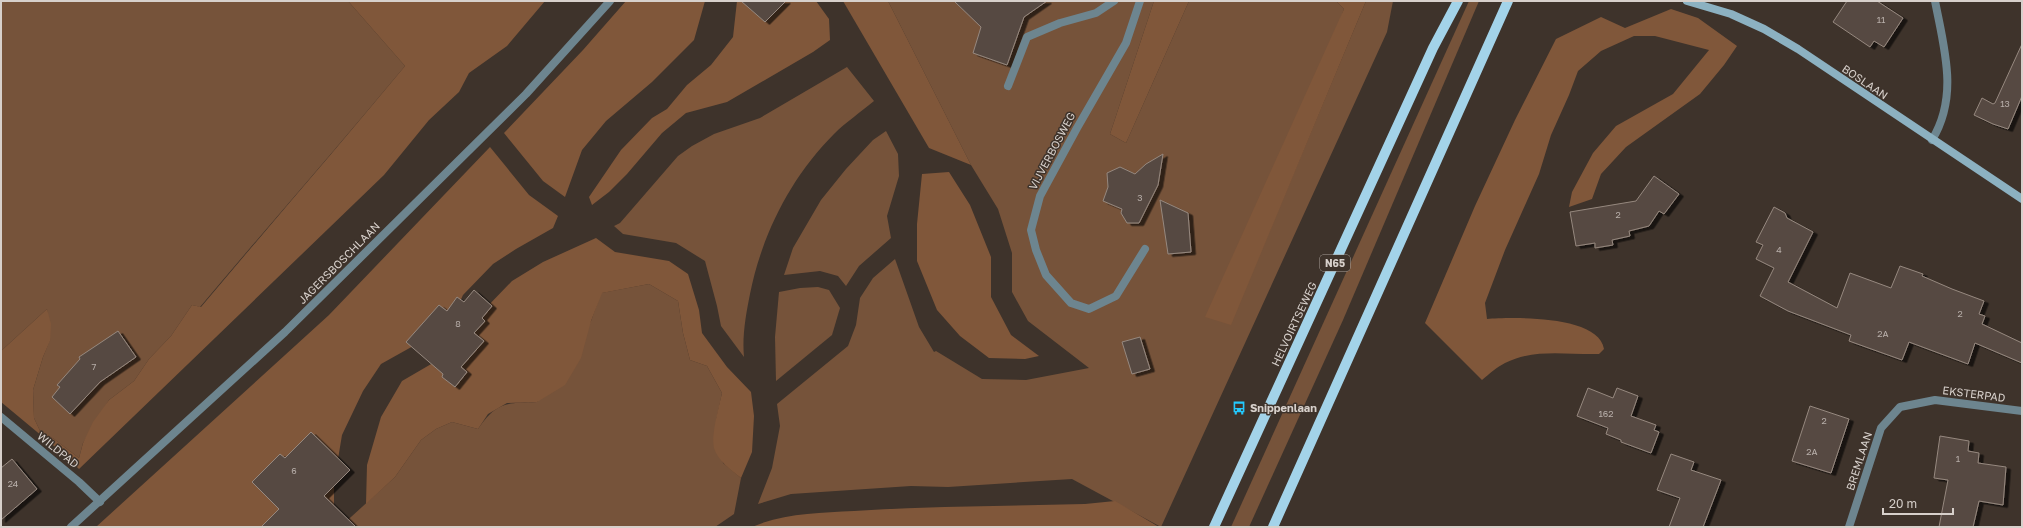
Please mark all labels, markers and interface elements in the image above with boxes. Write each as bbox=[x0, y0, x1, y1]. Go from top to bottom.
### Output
house number: 11 bbox=[1877, 14, 1886, 25]
street label: BOSLAAN bbox=[1840, 62, 1891, 102]
house number: 13 bbox=[2000, 98, 2010, 109]
street label: VIJVERBOSWEG bbox=[1026, 110, 1078, 192]
house number: 3 bbox=[1137, 192, 1143, 203]
house number: 2 bbox=[1615, 209, 1621, 220]
street label: JAGERSBOSCHLAAN bbox=[295, 219, 382, 306]
house number: 4 bbox=[1776, 244, 1782, 255]
road number: N65 bbox=[1320, 255, 1350, 271]
street label: HELVOIRTSEWEG bbox=[1268, 279, 1319, 368]
house number: 2 bbox=[1957, 308, 1963, 319]
house number: 8 bbox=[455, 318, 461, 329]
house number: 2A bbox=[1877, 328, 1889, 339]
house number: 7 bbox=[92, 361, 97, 372]
street label: EKSTERPAD bbox=[1942, 383, 2007, 404]
bus stop icon: Snippenlaan bbox=[1231, 400, 1247, 416]
place label: Snippenlaan bbox=[1250, 401, 1317, 414]
house number: 162 bbox=[1598, 408, 1614, 419]
house number: 2 bbox=[1821, 415, 1827, 426]
street label: WILDPAD bbox=[35, 429, 82, 470]
street label: BREMLAAN bbox=[1843, 430, 1874, 492]
house number: 2A bbox=[1806, 446, 1818, 457]
house number: 1 bbox=[1956, 453, 1961, 464]
house number: 6 bbox=[291, 465, 297, 476]
house number: 24 bbox=[8, 478, 19, 489]
scale bar bbox=[1883, 490, 1953, 516]
text: 20 m bbox=[1889, 496, 1917, 511]

